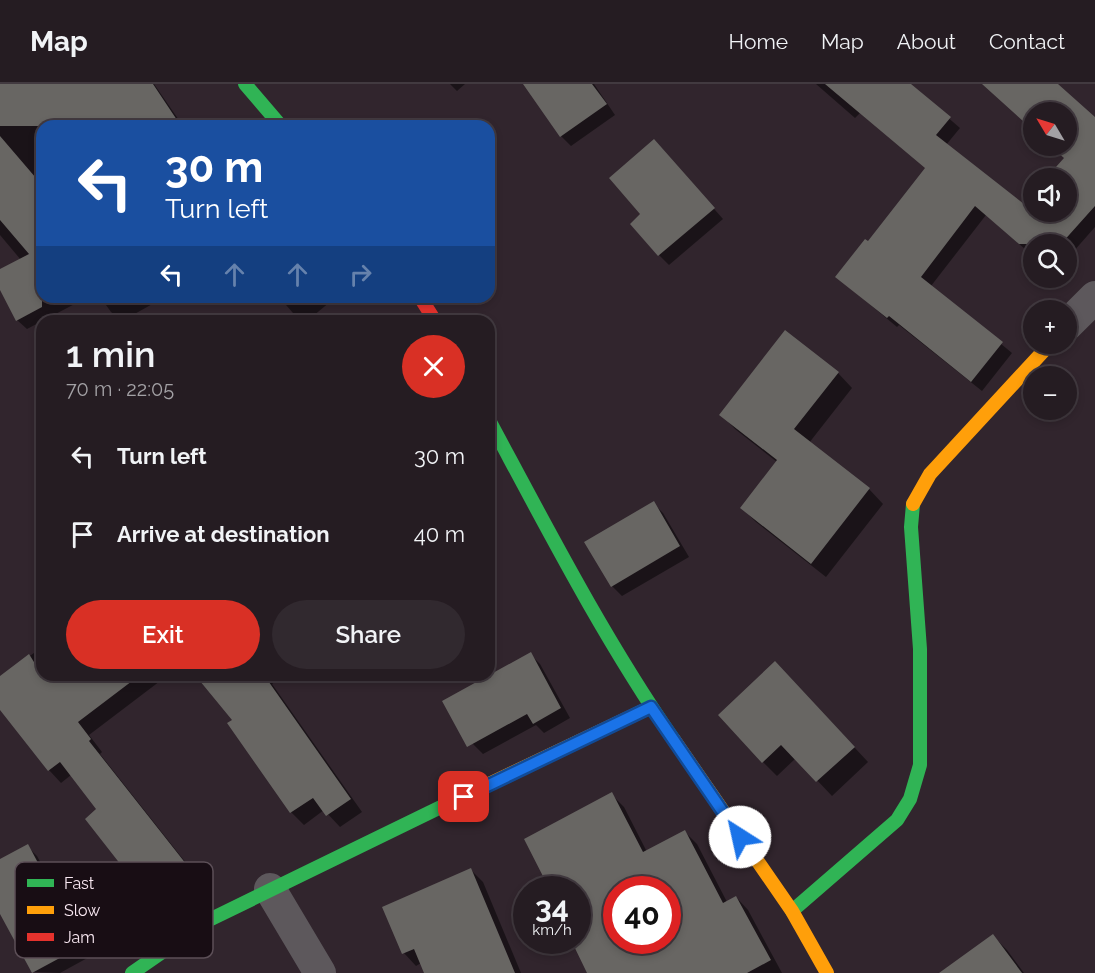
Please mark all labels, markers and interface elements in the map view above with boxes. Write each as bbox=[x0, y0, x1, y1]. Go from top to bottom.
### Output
text: Map bbox=[30, 25, 88, 58]
text: Home bbox=[729, 29, 788, 54]
text: Map bbox=[821, 29, 864, 54]
text: About bbox=[897, 29, 956, 54]
text: Contact bbox=[989, 29, 1065, 54]
north arrow bbox=[1023, 102, 1077, 156]
map controls bbox=[1023, 102, 1077, 420]
text: 30 m bbox=[165, 143, 263, 192]
icon: left bbox=[66, 144, 144, 222]
button: sound bbox=[1023, 168, 1077, 222]
text: Turn left bbox=[165, 193, 268, 224]
button: search bbox=[1023, 234, 1077, 288]
icon: left bbox=[155, 258, 188, 291]
icon: ahead bbox=[218, 258, 251, 291]
icon: ahead bbox=[281, 258, 314, 291]
icon: right bbox=[344, 258, 377, 291]
button: + bbox=[1023, 300, 1077, 354]
text: 1 min bbox=[66, 333, 155, 375]
button: close bbox=[402, 335, 465, 398]
button: − bbox=[1023, 366, 1077, 420]
text: 70 m · 22:05 bbox=[66, 377, 174, 401]
icon: left bbox=[66, 440, 99, 473]
text: Turn left bbox=[117, 443, 207, 469]
text: 30 m bbox=[414, 443, 465, 469]
icon: arrive bbox=[66, 518, 99, 551]
text: Arrive at destination bbox=[117, 521, 330, 547]
text: 40 m bbox=[414, 521, 465, 547]
button: Exit bbox=[66, 600, 260, 669]
button: Share bbox=[272, 600, 465, 669]
pin bbox=[438, 771, 489, 822]
icon: arrive bbox=[447, 780, 480, 813]
position arrow bbox=[708, 805, 772, 869]
legend bbox=[15, 862, 213, 958]
text: Fast bbox=[64, 874, 95, 893]
speed limit sign: 40 bbox=[603, 876, 681, 954]
text: 34 bbox=[535, 890, 569, 925]
text: Slow bbox=[64, 901, 100, 920]
text: km/h bbox=[532, 921, 572, 939]
text: Jam bbox=[64, 928, 95, 947]

